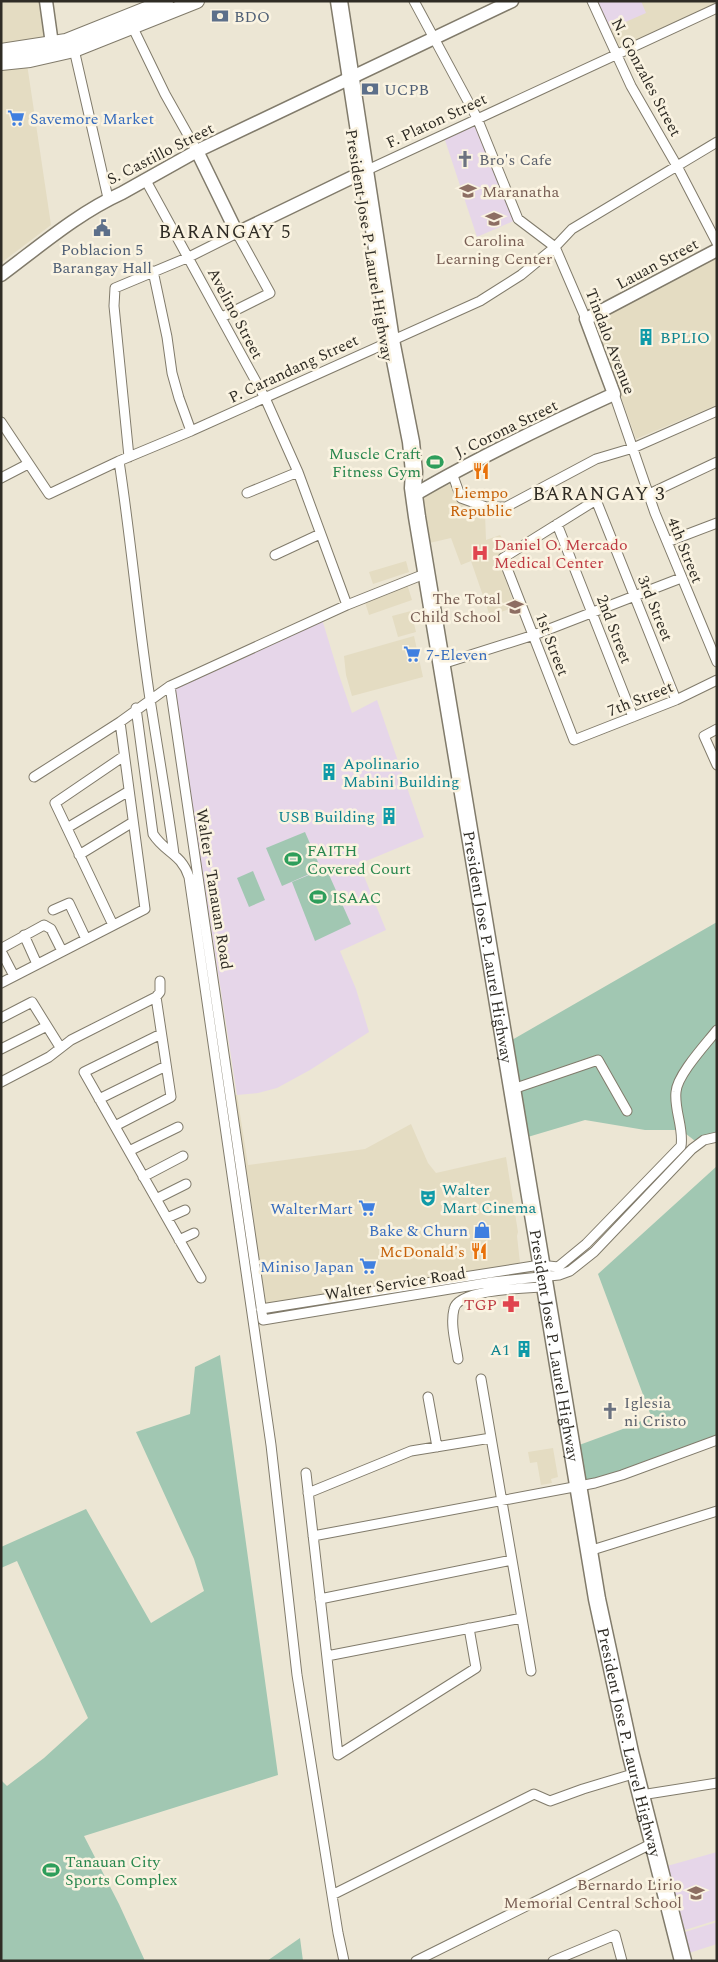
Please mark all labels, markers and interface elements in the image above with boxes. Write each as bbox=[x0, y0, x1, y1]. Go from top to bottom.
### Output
place label: BDO bbox=[234, 5, 270, 29]
bank icon: BDO bbox=[210, 6, 230, 26]
street label: N. Gonzales Street bbox=[605, 14, 688, 141]
place label: UCPB bbox=[384, 78, 429, 102]
bank icon: UCPB bbox=[360, 79, 380, 99]
street label: F. Platon Street bbox=[382, 87, 491, 155]
place label: Savemore Market bbox=[30, 107, 154, 131]
supermarket icon: Savemore Market bbox=[6, 108, 26, 128]
street label: S. Castillo Street bbox=[103, 116, 218, 191]
street label: President Jose P. Laurel Highway bbox=[339, 127, 399, 364]
place label: Bro's Cafe bbox=[479, 148, 552, 172]
church icon: Bro's Cafe bbox=[455, 149, 475, 169]
place label: Maranatha bbox=[482, 180, 559, 204]
school or university icon: Maranatha bbox=[458, 181, 478, 201]
school or university icon: Carolina Learning Center bbox=[484, 209, 504, 229]
public building icon: Poblacion 5 Barangay Hall bbox=[92, 218, 112, 238]
district label: BARANGAY 5 bbox=[158, 218, 292, 247]
place label: Carolina Learning Center bbox=[436, 229, 552, 271]
street label: Lauan Street bbox=[612, 232, 703, 296]
place label: Poblacion 5 Barangay Hall bbox=[52, 238, 152, 280]
street label: Avelino Street bbox=[201, 263, 269, 364]
street label: Tindalo Avenue bbox=[579, 285, 641, 398]
place label: BPLIO bbox=[660, 326, 710, 350]
building icon: BPLIO bbox=[636, 327, 656, 347]
street label: P. Carandang Street bbox=[225, 328, 363, 410]
street label: J. Corona Street bbox=[451, 393, 562, 464]
place label: Muscle Craft Fitness Gym bbox=[329, 442, 421, 484]
sports icon: Muscle Craft Fitness Gym bbox=[425, 452, 445, 472]
restaurant icon: Liempo Republic bbox=[471, 461, 491, 481]
district label: BARANGAY 3 bbox=[532, 480, 666, 509]
place label: Liempo Republic bbox=[450, 481, 512, 523]
street label: 4th Street bbox=[661, 514, 709, 587]
place label: Daniel O. Mercado Medical Center bbox=[494, 533, 628, 575]
hospital icon: Daniel O. Mercado Medical Center bbox=[470, 543, 490, 563]
street label: 3rd Street bbox=[631, 572, 679, 645]
place label: The Total Child School bbox=[410, 587, 501, 629]
street label: 2nd Street bbox=[590, 591, 638, 668]
school or university icon: The Total Child School bbox=[505, 597, 525, 617]
street label: 1st Street bbox=[529, 609, 575, 680]
place label: 7-Eleven bbox=[426, 643, 488, 667]
supermarket icon: 7-Eleven bbox=[402, 644, 422, 664]
street label: 7th Street bbox=[604, 675, 677, 723]
place label: Apolinario Mabini Building bbox=[343, 752, 459, 794]
building icon: Apolinario Mabini Building bbox=[319, 762, 339, 782]
place label: USB Building bbox=[278, 805, 375, 829]
building icon: USB Building bbox=[379, 806, 399, 826]
street label: Walter - Tanauan Road bbox=[189, 807, 239, 971]
street label: President Jose P. Laurel Highway bbox=[456, 829, 519, 1066]
place label: FAITH Covered Court bbox=[307, 839, 411, 881]
sports icon: FAITH Covered Court bbox=[283, 849, 303, 869]
place label: ISAAC bbox=[332, 886, 381, 910]
sports icon: ISAAC bbox=[308, 887, 328, 907]
place label: Walter Mart Cinema bbox=[442, 1178, 537, 1220]
theatre icon: Walter Mart Cinema bbox=[418, 1188, 438, 1208]
place label: WalterMart bbox=[270, 1197, 353, 1221]
supermarket icon: WalterMart bbox=[357, 1198, 377, 1218]
place label: Bake & Churn bbox=[369, 1219, 468, 1243]
shop icon: Bake & Churn bbox=[472, 1220, 492, 1240]
street label: President Jose P. Laurel Highway bbox=[523, 1228, 585, 1465]
place label: McDonald's bbox=[379, 1240, 465, 1264]
restaurant icon: McDonald's bbox=[469, 1241, 489, 1261]
place label: Miniso Japan bbox=[260, 1255, 354, 1279]
supermarket icon: Miniso Japan bbox=[358, 1256, 378, 1276]
street label: Walter Service Road bbox=[323, 1261, 468, 1307]
place label: TGP bbox=[464, 1293, 497, 1317]
pharmacy icon: TGP bbox=[501, 1294, 521, 1314]
place label: A1 bbox=[490, 1338, 510, 1362]
building icon: A1 bbox=[514, 1339, 534, 1359]
place label: Iglesia ni Cristo bbox=[624, 1391, 686, 1433]
church icon: Iglesia ni Cristo bbox=[600, 1401, 620, 1421]
street label: President Jose P. Laurel Highway bbox=[590, 1625, 667, 1861]
place label: Tanauan City Sports Complex bbox=[65, 1850, 178, 1892]
sports icon: Tanauan City Sports Complex bbox=[41, 1860, 61, 1880]
place label: Bernardo Lirio Memorial Central School bbox=[503, 1873, 682, 1915]
school or university icon: Bernardo Lirio Memorial Central School bbox=[686, 1883, 706, 1903]

